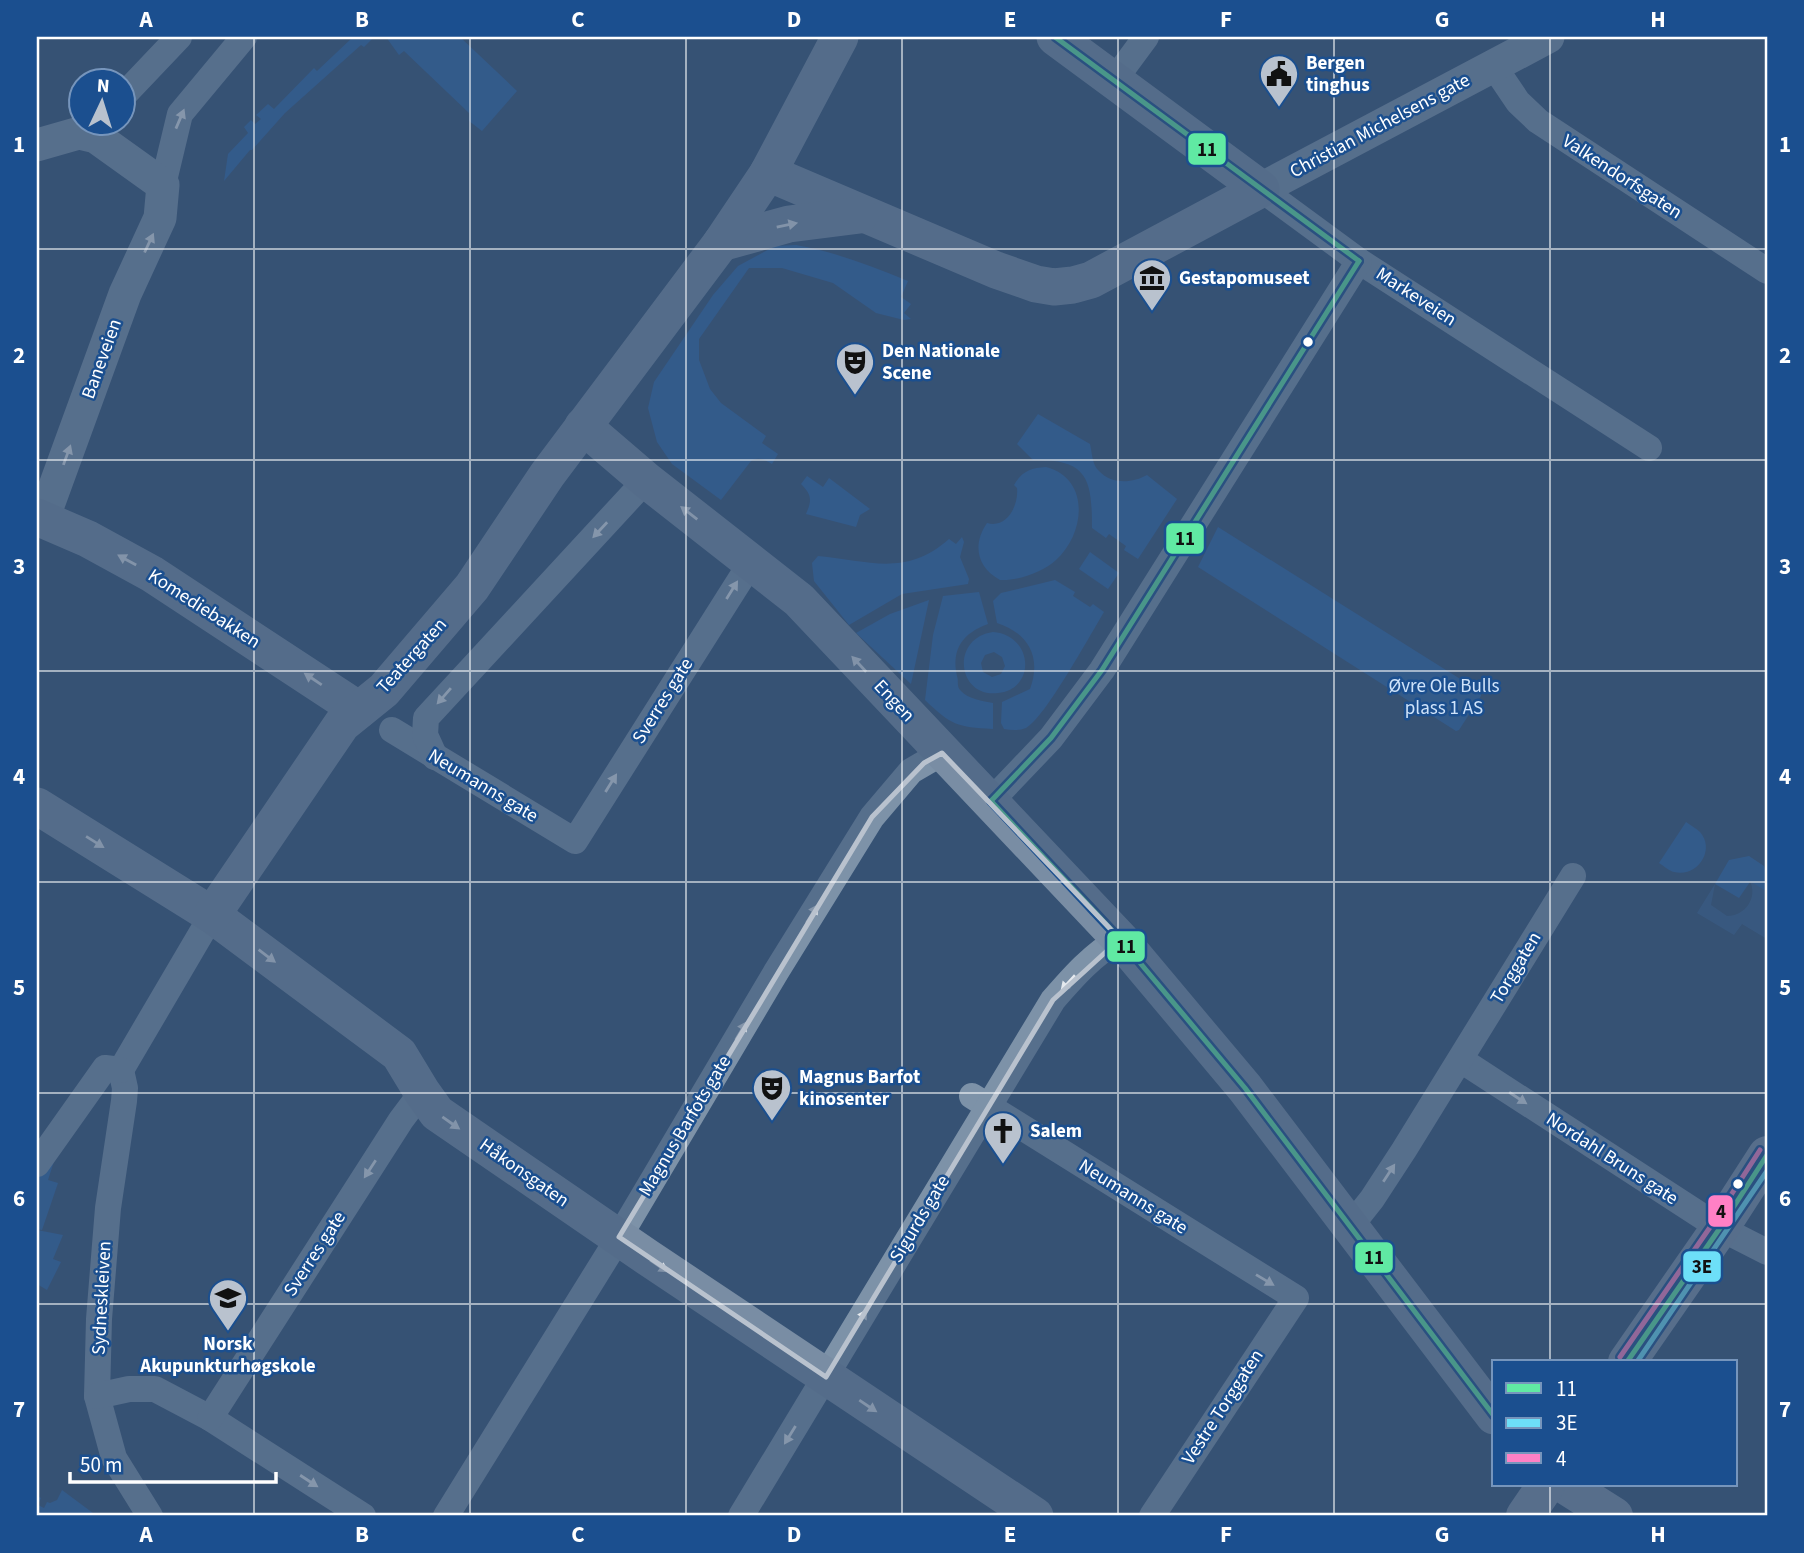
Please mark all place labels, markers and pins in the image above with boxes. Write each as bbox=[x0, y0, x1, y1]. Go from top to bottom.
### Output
place label: Bergen tinghus bbox=[1306, 50, 1370, 99]
public building icon: Bergen tinghus bbox=[1258, 53, 1300, 108]
museum icon: Gestapomuseet bbox=[1131, 257, 1173, 312]
place label: Gestapomuseet bbox=[1179, 265, 1310, 292]
unlabelled marker bbox=[1301, 335, 1315, 349]
place label: Den Nationale Scene bbox=[882, 338, 1000, 387]
theatre icon: Den Nationale Scene bbox=[834, 341, 876, 396]
place label: Magnus Barfot kinosenter bbox=[799, 1064, 920, 1113]
theatre icon: Magnus Barfot kinosenter bbox=[751, 1067, 793, 1122]
church icon: Salem bbox=[982, 1110, 1024, 1165]
place label: Salem bbox=[1030, 1118, 1082, 1145]
unlabelled marker bbox=[1731, 1177, 1745, 1191]
school or university icon: Norsk Akupunkturhøgskole bbox=[207, 1277, 249, 1332]
place label: Norsk Akupunkturhøgskole bbox=[139, 1331, 316, 1380]

